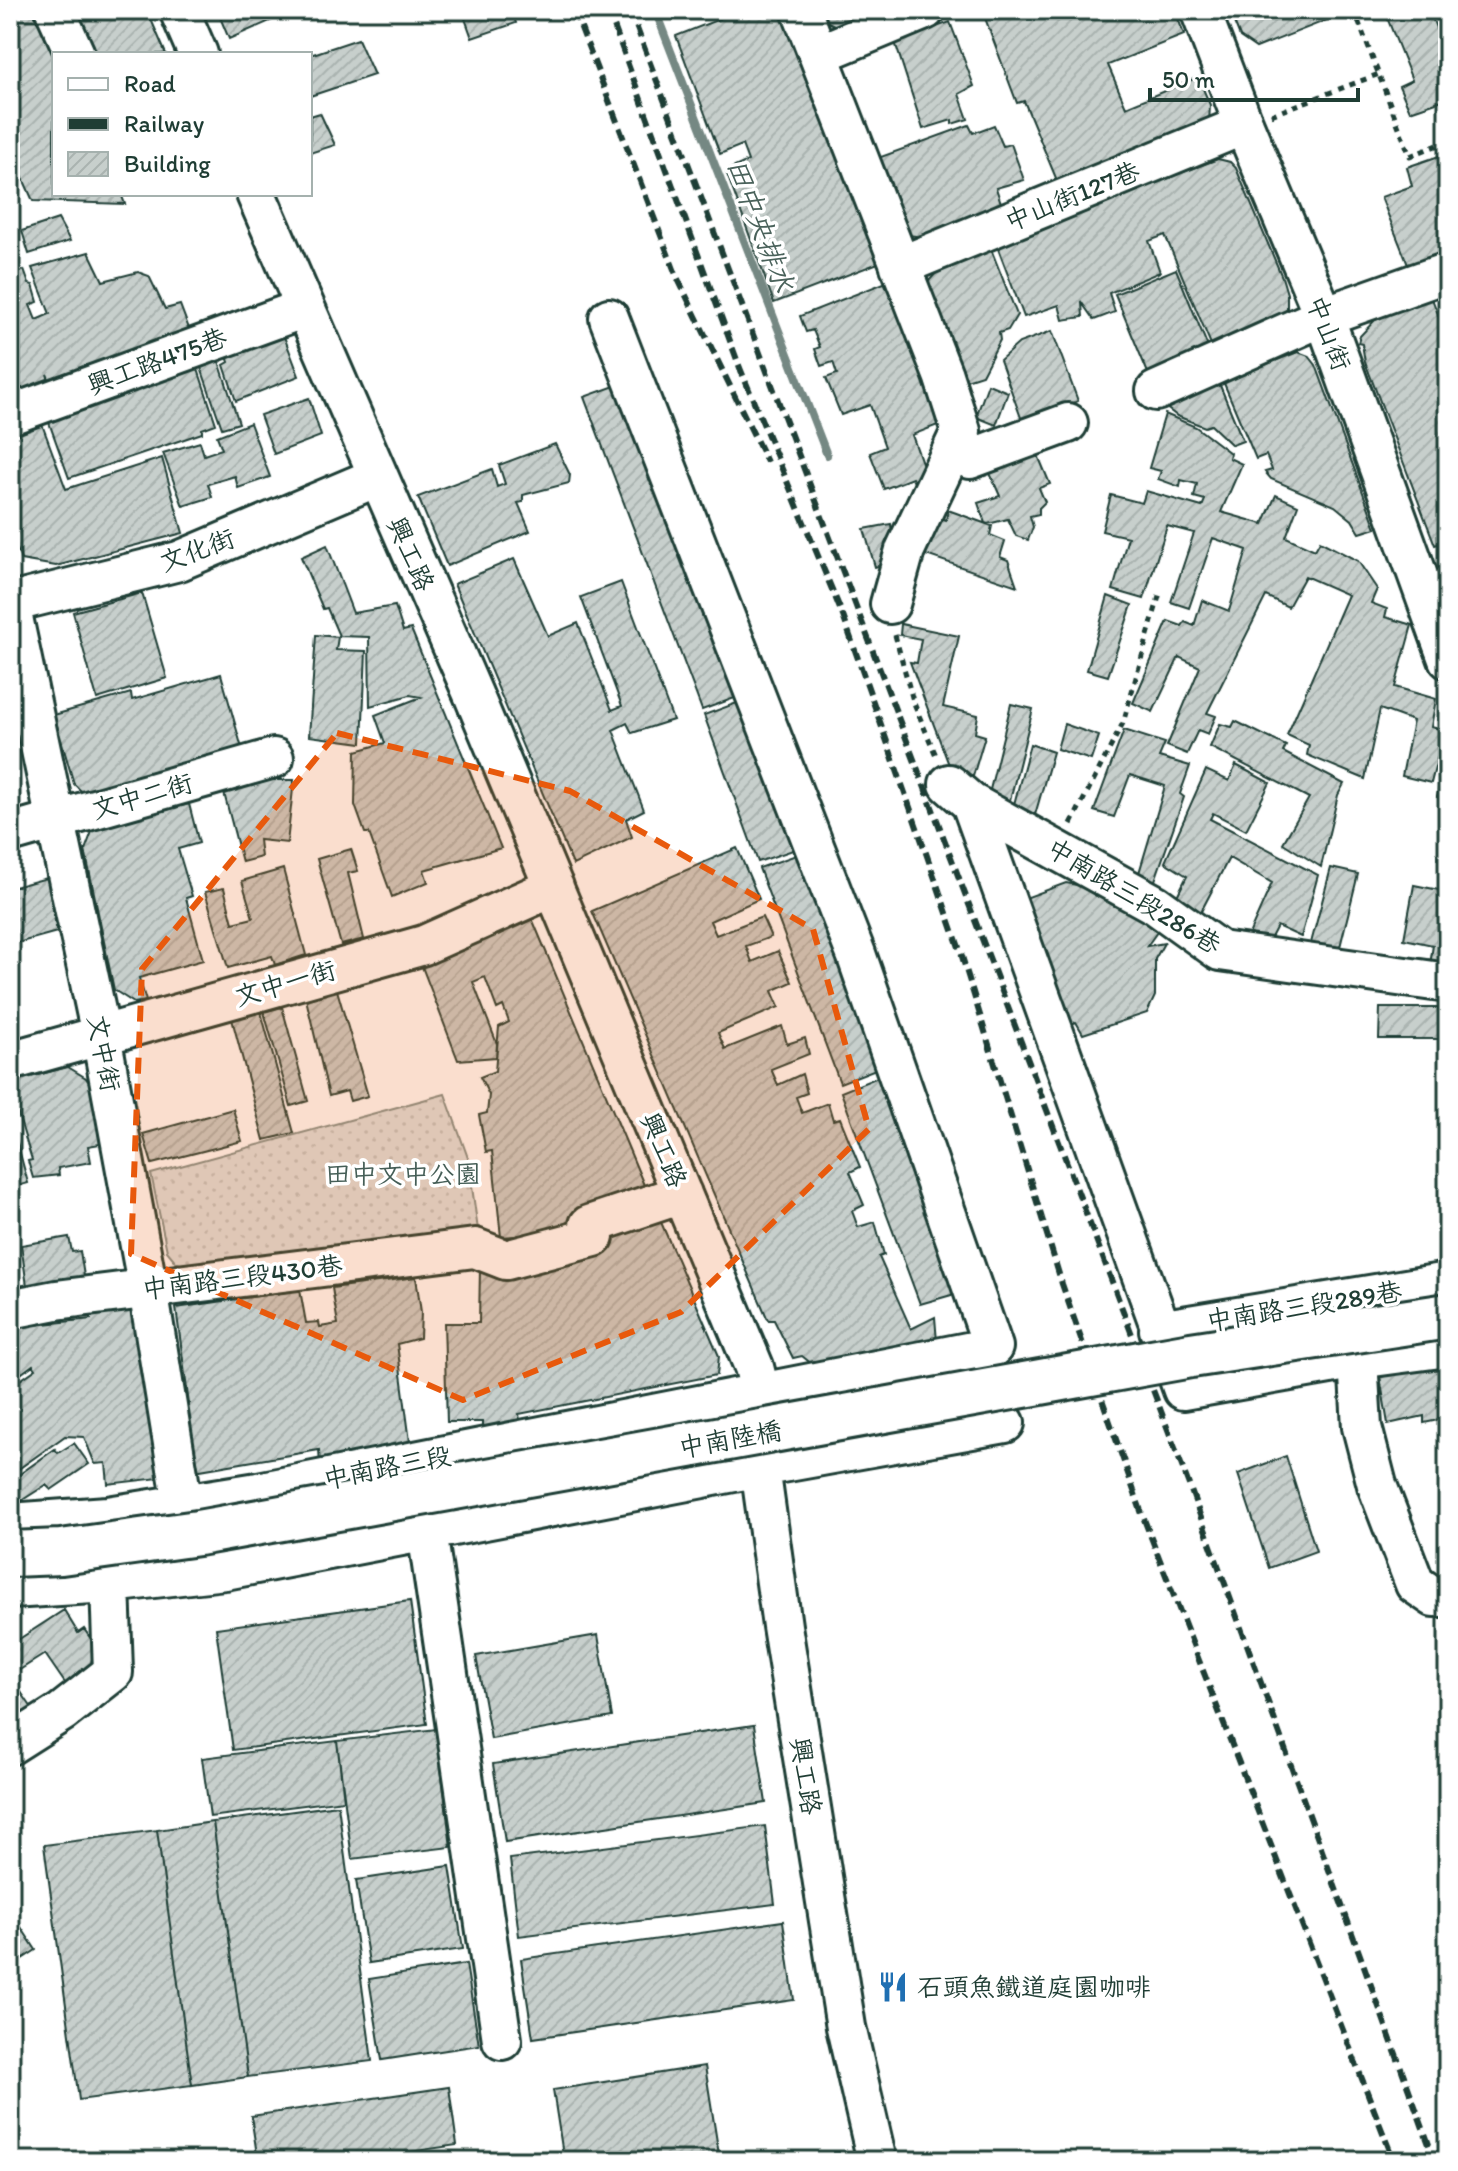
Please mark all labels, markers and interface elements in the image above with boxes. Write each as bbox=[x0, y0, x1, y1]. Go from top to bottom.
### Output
legend bbox=[52, 52, 312, 196]
scale bar bbox=[1150, 52, 1358, 102]
text: 50 m bbox=[1162, 65, 1215, 94]
text: Road bbox=[124, 69, 176, 98]
text: Railway bbox=[124, 109, 205, 138]
text: Building bbox=[124, 149, 211, 178]
water label: 田中央排水 bbox=[720, 154, 802, 297]
street label: 中山街127巷 bbox=[1000, 154, 1144, 238]
street label: 中山街 bbox=[1300, 291, 1358, 375]
street label: 興工路475巷 bbox=[83, 321, 231, 401]
street label: 興工路 bbox=[381, 512, 441, 596]
street label: 文化街 bbox=[155, 522, 239, 578]
street label: 文中二街 bbox=[88, 766, 196, 826]
street label: 中南路三段286巷 bbox=[1041, 831, 1227, 961]
street label: 文中一街 bbox=[231, 953, 339, 1013]
street label: 文中街 bbox=[81, 1012, 127, 1094]
street label: 興工路 bbox=[634, 1108, 694, 1192]
park label: 田中文中公園 bbox=[325, 1158, 481, 1190]
street label: 中南路三段430巷 bbox=[140, 1249, 344, 1305]
street label: 中南路三段289巷 bbox=[1204, 1275, 1404, 1337]
street label: 中南陸橋 bbox=[676, 1414, 784, 1464]
street label: 中南路三段 bbox=[320, 1439, 454, 1495]
street label: 興工路 bbox=[784, 1735, 828, 1817]
restaurant icon: 石頭魚鐵道庭園咖啡 bbox=[876, 1970, 910, 2004]
place label: 石頭魚鐵道庭園咖啡 bbox=[917, 1971, 1151, 2003]

